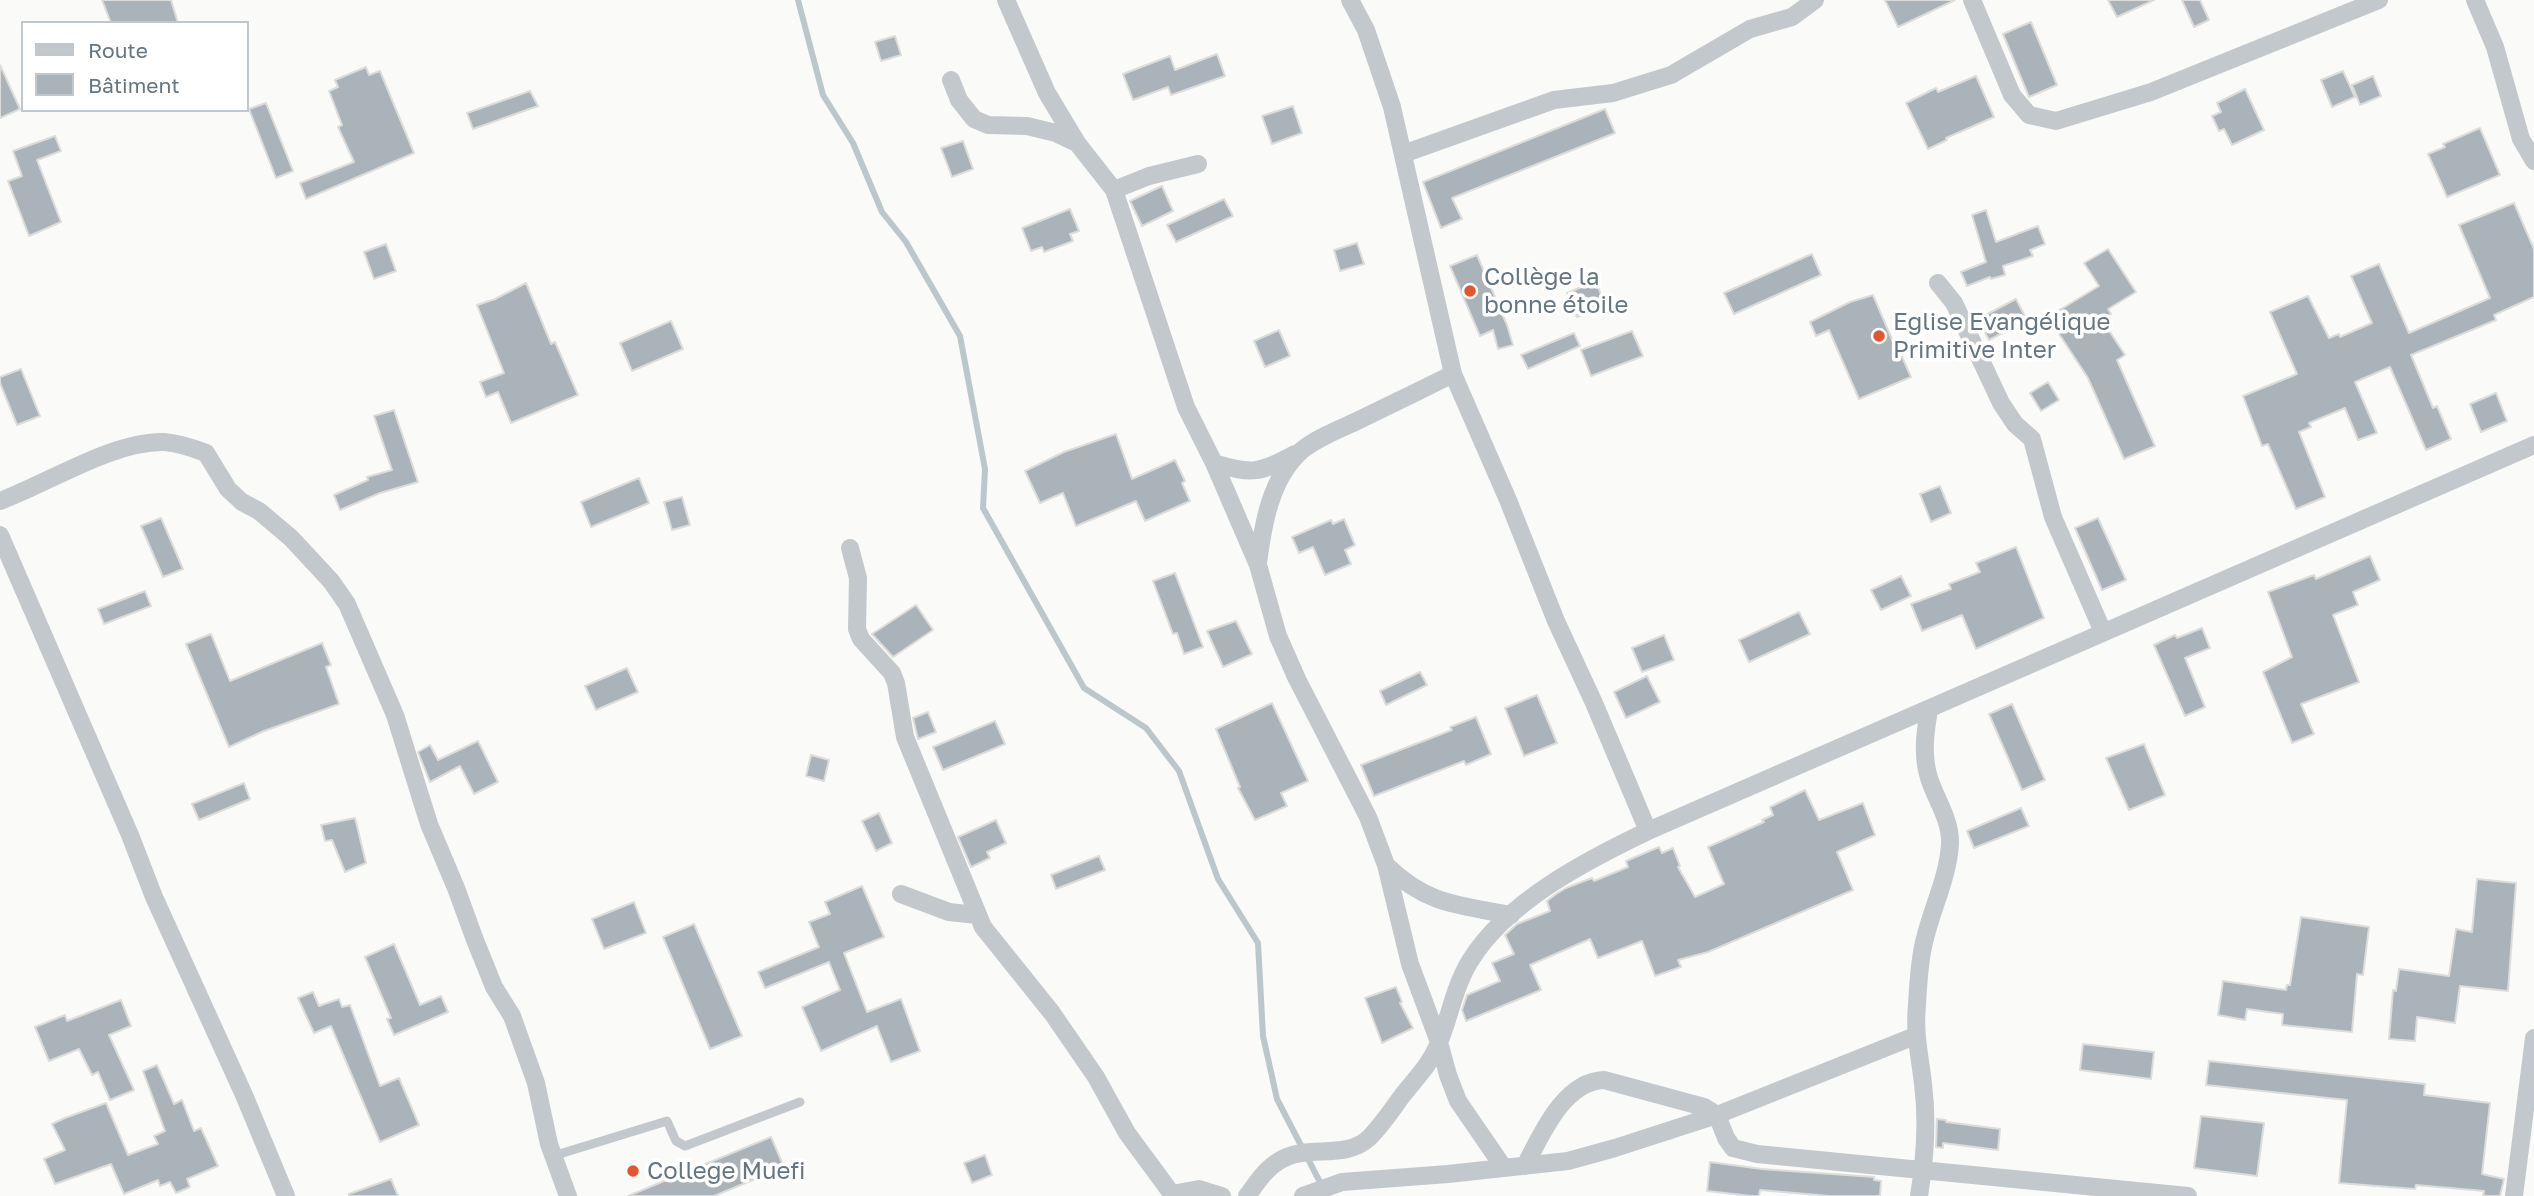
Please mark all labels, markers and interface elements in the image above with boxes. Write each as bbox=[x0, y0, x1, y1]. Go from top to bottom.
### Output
legend bbox=[21, 21, 248, 112]
text: Route bbox=[88, 37, 148, 63]
text: Bâtiment bbox=[88, 72, 180, 98]
place label: Collège la bonne étoile bbox=[1484, 263, 1628, 319]
marker: Collège la bonne étoile bbox=[1462, 283, 1478, 299]
place label: Eglise Evangélique Primitive Inter bbox=[1893, 308, 2110, 364]
marker: Eglise Evangélique Primitive Inter bbox=[1871, 328, 1887, 344]
place label: College Muefi bbox=[647, 1157, 805, 1185]
marker: College Muefi bbox=[625, 1163, 641, 1179]

